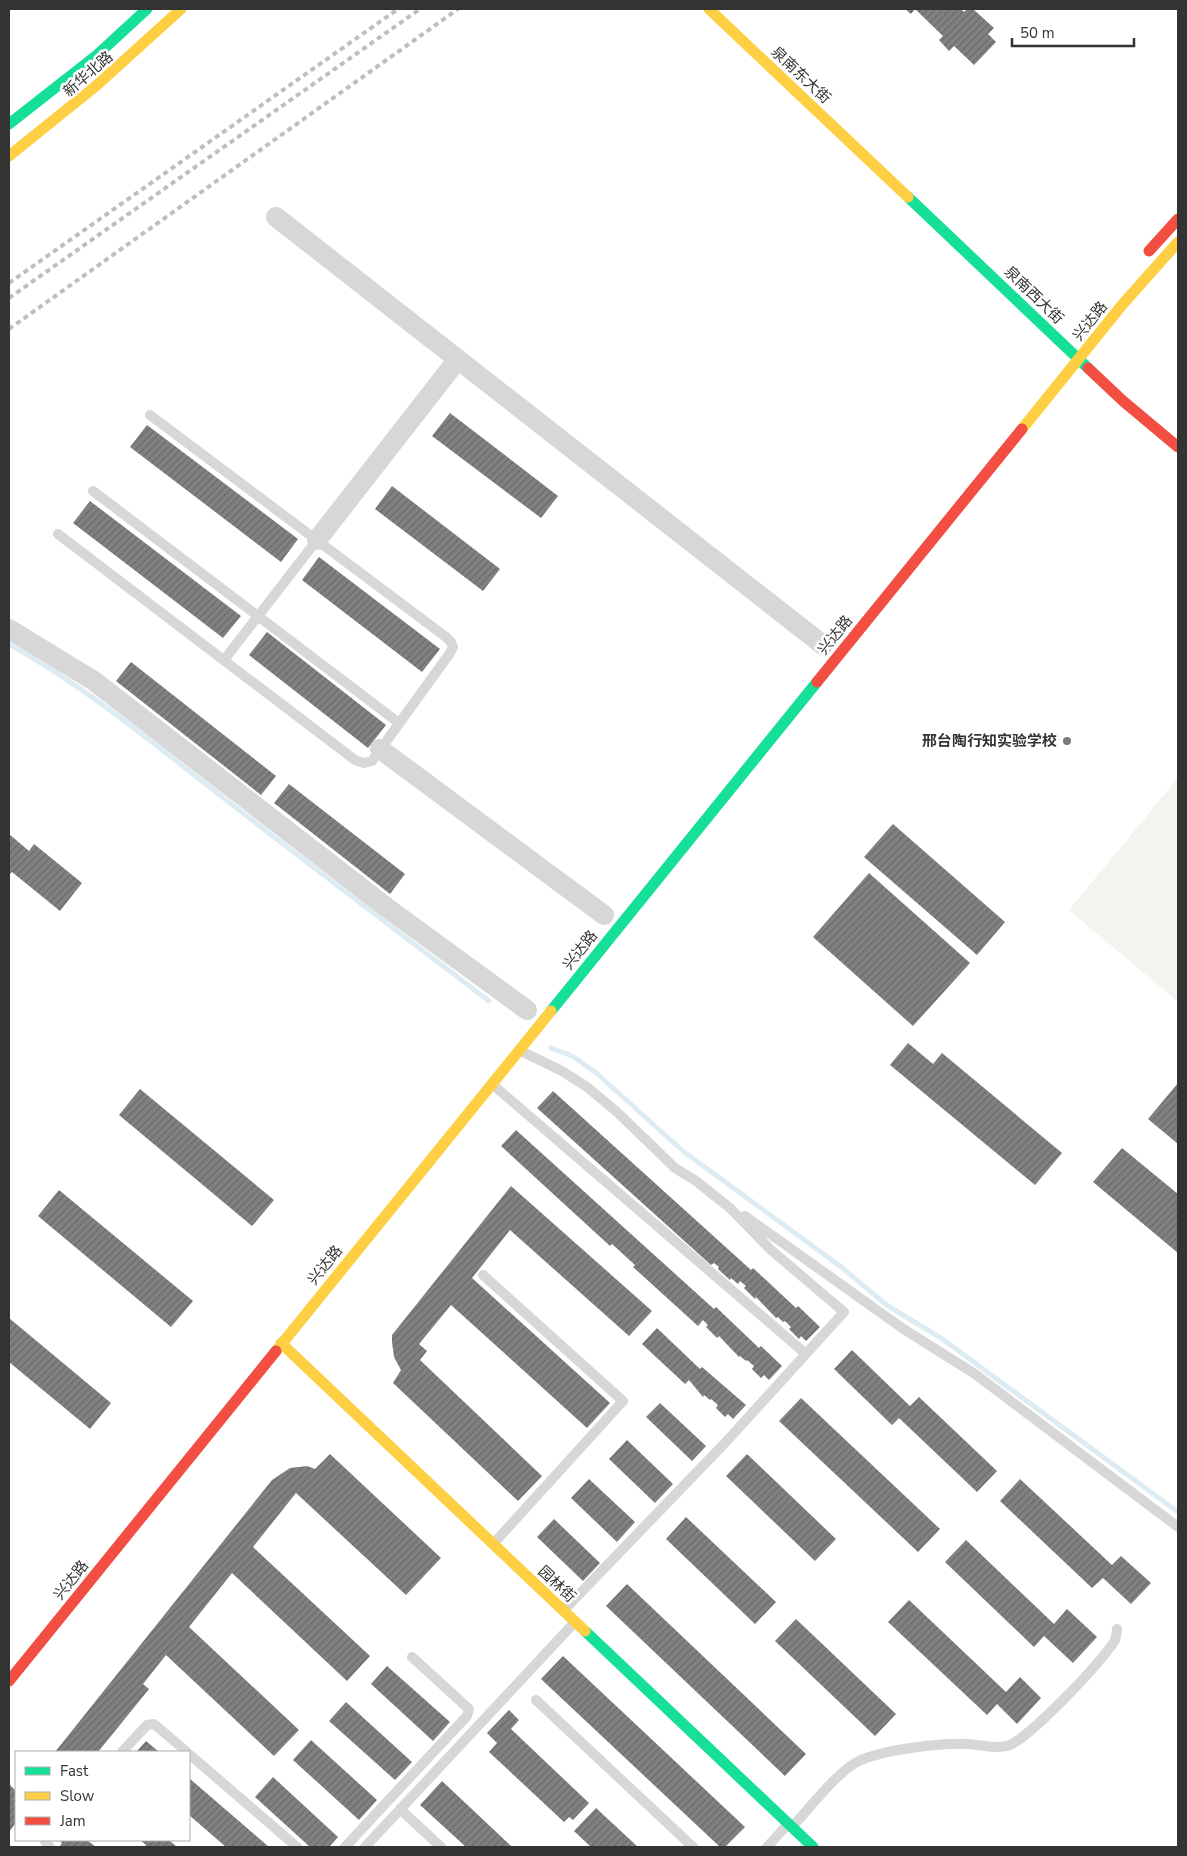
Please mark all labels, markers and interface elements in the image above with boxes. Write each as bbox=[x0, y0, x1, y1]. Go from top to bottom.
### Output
scale bar bbox=[1012, 15, 1134, 47]
text: 50 m bbox=[1020, 23, 1055, 43]
street label: 泉南东大街 bbox=[767, 42, 835, 108]
street label: 新华北路 bbox=[59, 47, 117, 101]
street label: 泉南西大街 bbox=[1000, 262, 1068, 328]
street label: 兴达路 bbox=[1068, 297, 1112, 345]
street label: 兴达路 bbox=[813, 611, 857, 659]
place label: 邢台陶行知实验学校 bbox=[922, 731, 1057, 751]
marker: 邢台陶行知实验学校 bbox=[1061, 735, 1073, 747]
street label: 兴达路 bbox=[558, 926, 602, 974]
street label: 兴达路 bbox=[303, 1241, 347, 1289]
street label: 兴达路 bbox=[49, 1556, 93, 1604]
street label: 园林街 bbox=[534, 1561, 580, 1607]
legend bbox=[15, 1751, 190, 1841]
text: Fast bbox=[60, 1761, 89, 1781]
text: Slow bbox=[60, 1786, 95, 1806]
text: Jam bbox=[59, 1811, 86, 1831]

